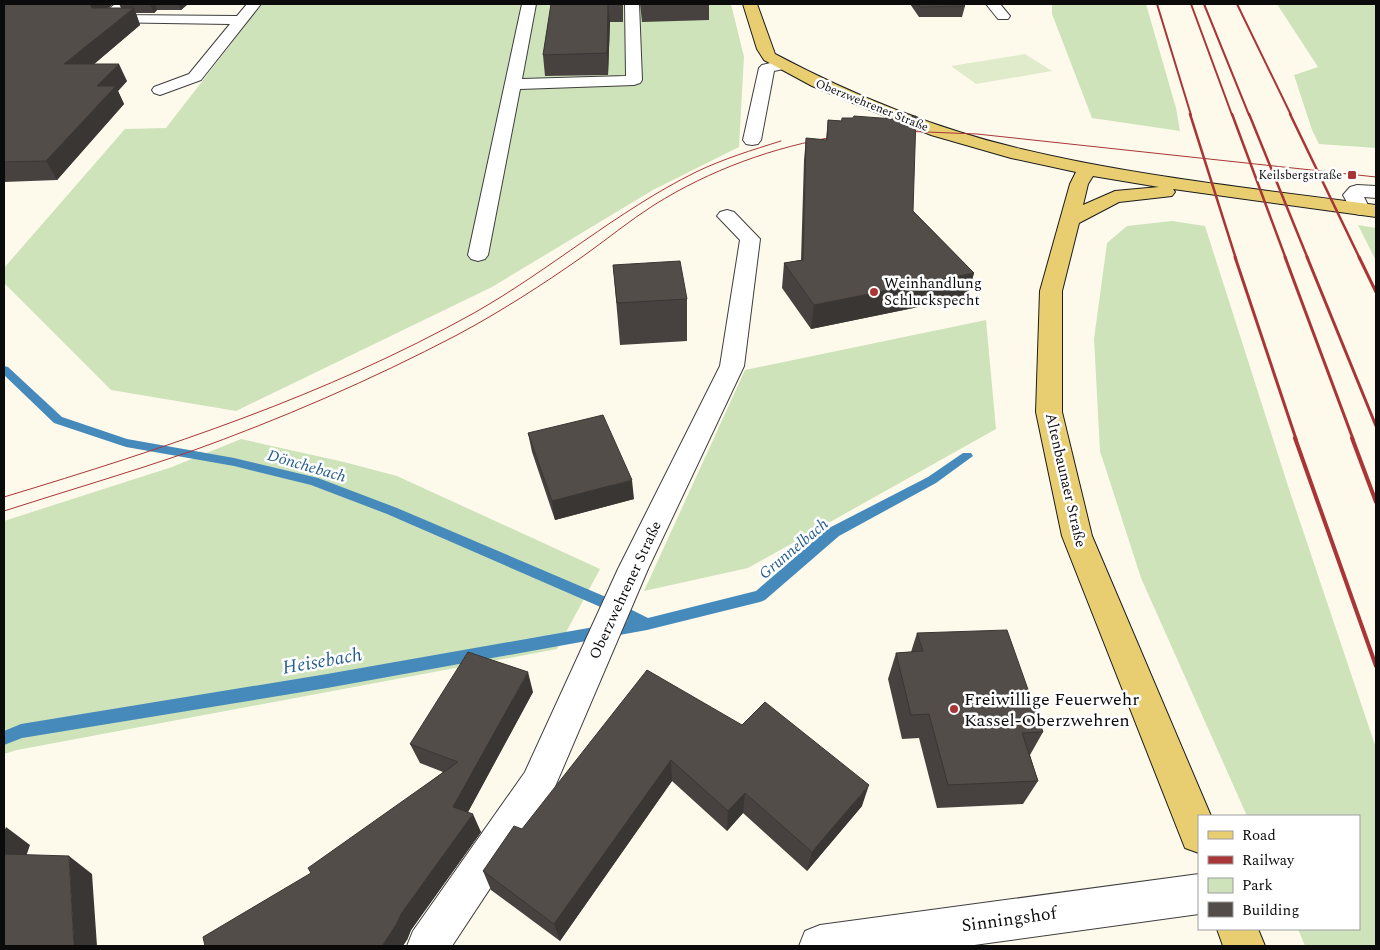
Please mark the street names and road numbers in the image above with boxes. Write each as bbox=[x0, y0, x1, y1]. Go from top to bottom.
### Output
street label: Oberzwehrener Straße bbox=[812, 74, 931, 137]
street label: Altenbaunaer Straße bbox=[1039, 411, 1092, 550]
street label: Oberzwehrener Straße bbox=[583, 517, 668, 663]
street label: Sinningshof bbox=[960, 899, 1060, 940]

